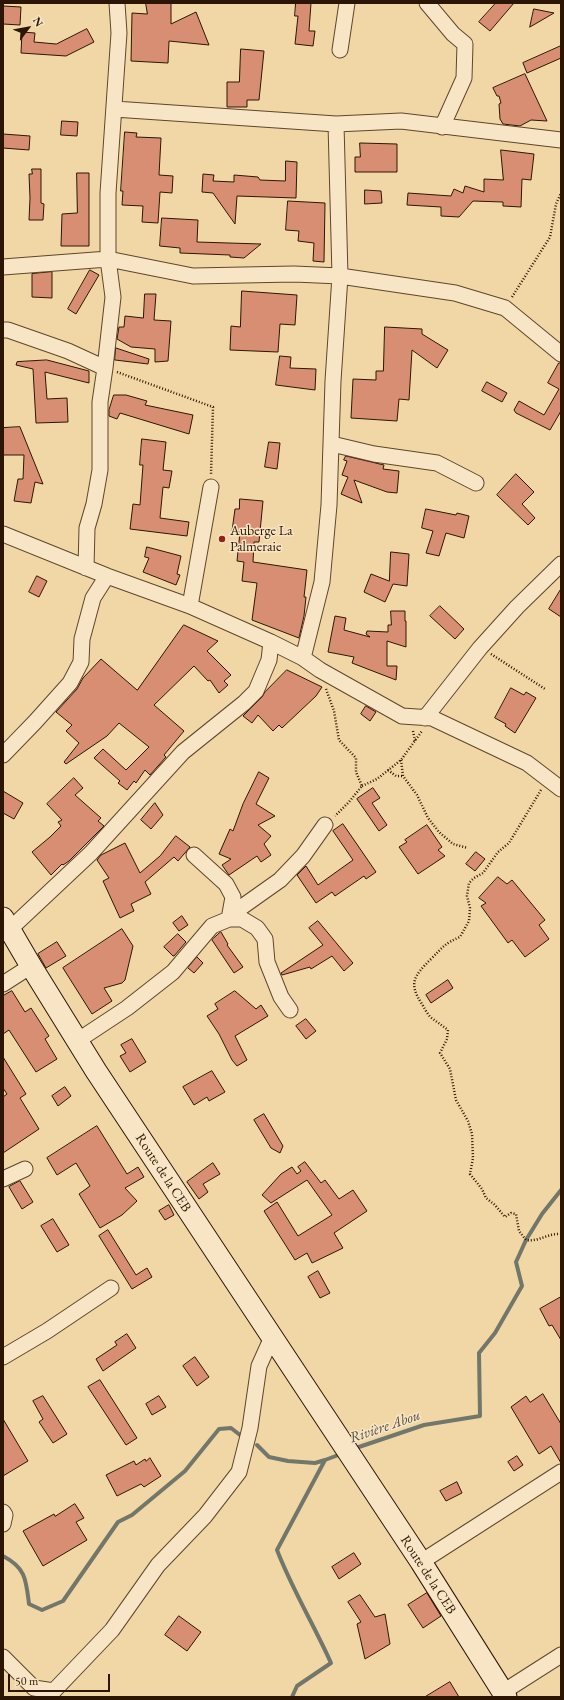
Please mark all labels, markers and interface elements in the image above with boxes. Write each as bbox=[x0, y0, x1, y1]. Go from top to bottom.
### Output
north arrow bbox=[8, 8, 48, 48]
text: N bbox=[30, 14, 46, 29]
place label: Auberge La Palmeraie bbox=[230, 523, 293, 556]
marker: Auberge La Palmeraie bbox=[217, 534, 227, 544]
street label: Route de la CEB bbox=[131, 1131, 195, 1215]
water label: Rivière Abou bbox=[347, 1406, 423, 1448]
street label: Route de la CEB bbox=[396, 1533, 460, 1617]
scale bar bbox=[10, 1666, 112, 1692]
text: 50 m bbox=[15, 1673, 38, 1689]

